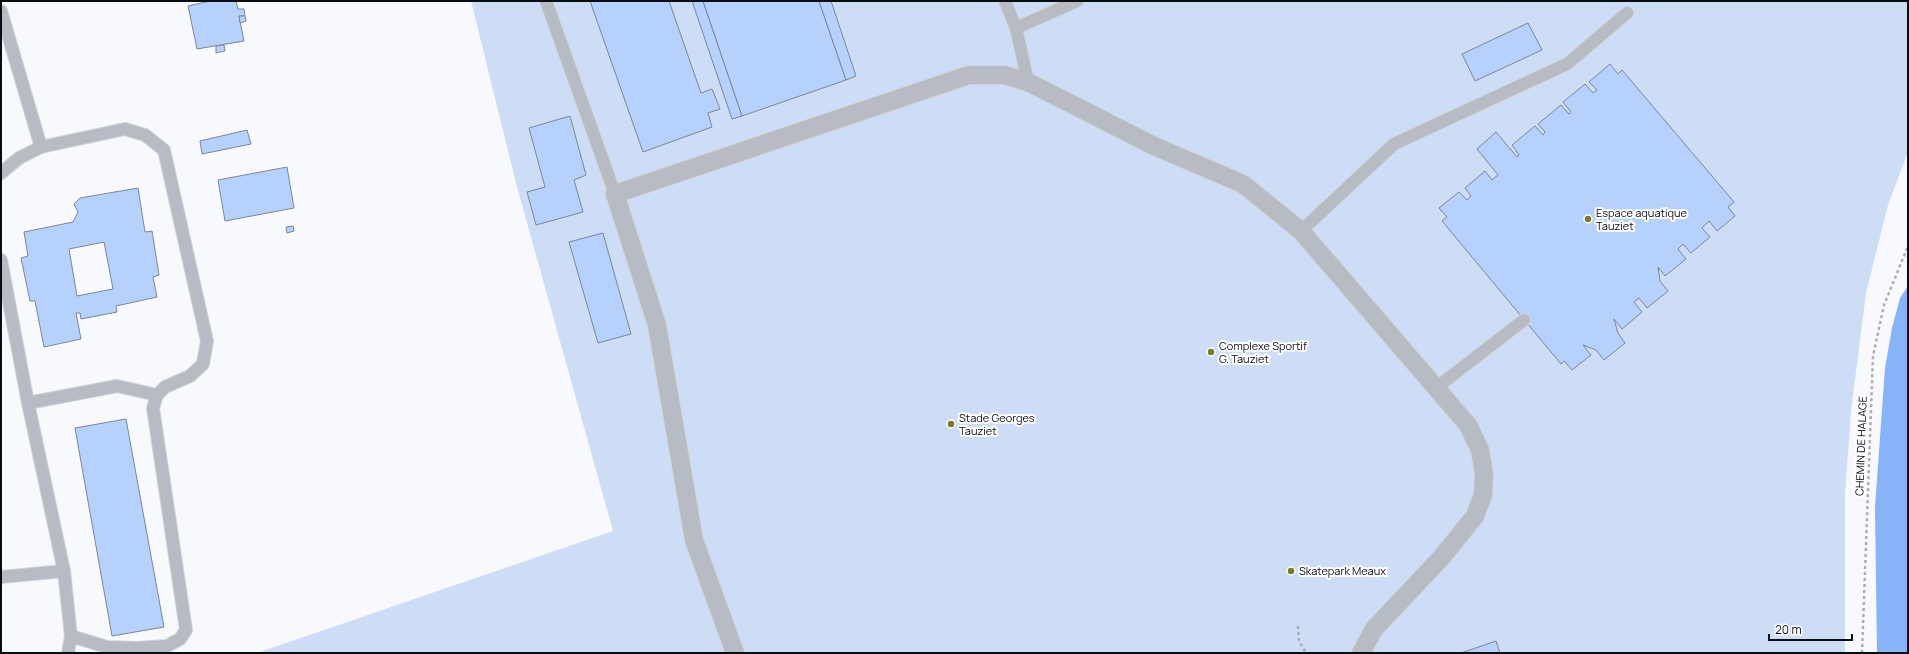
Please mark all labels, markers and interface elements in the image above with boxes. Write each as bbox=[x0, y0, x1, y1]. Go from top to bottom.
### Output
place label: Espace aquatique Tauziet bbox=[1596, 205, 1688, 233]
marker: Espace aquatique Tauziet bbox=[1583, 214, 1593, 224]
place label: Complexe Sportif G. Tauziet bbox=[1219, 338, 1307, 366]
marker: Complexe Sportif G. Tauziet bbox=[1206, 347, 1216, 357]
street label: CHEMIN DE HALAGE bbox=[1851, 396, 1870, 496]
place label: Stade Georges Tauziet bbox=[959, 410, 1035, 438]
marker: Stade Georges Tauziet bbox=[946, 419, 956, 429]
place label: Skatepark Meaux bbox=[1299, 563, 1386, 578]
marker: Skatepark Meaux bbox=[1286, 566, 1296, 576]
scale bar bbox=[1769, 616, 1852, 642]
text: 20 m bbox=[1775, 621, 1802, 638]

